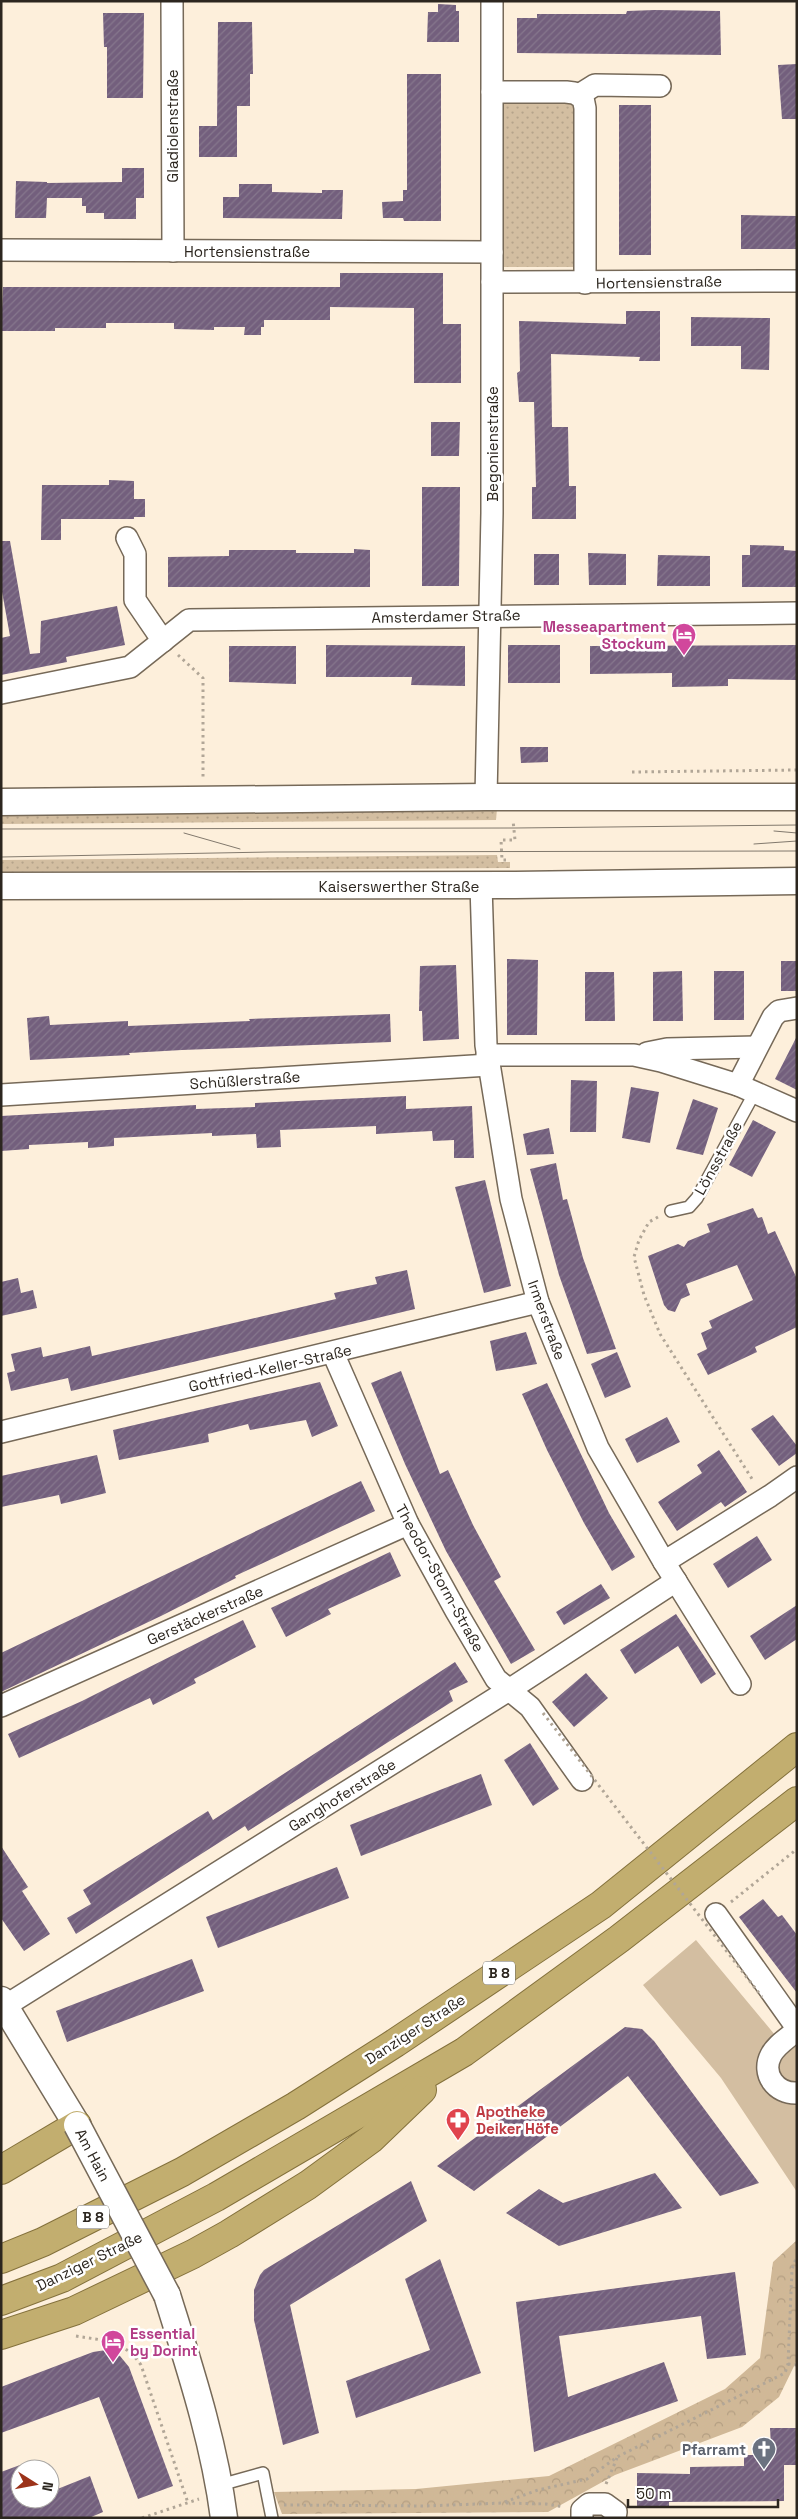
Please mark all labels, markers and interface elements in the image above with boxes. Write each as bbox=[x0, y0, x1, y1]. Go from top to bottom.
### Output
street label: Gladiolenstraße bbox=[163, 69, 182, 183]
street label: Hortensienstraße bbox=[184, 242, 310, 261]
street label: Hortensienstraße bbox=[596, 271, 722, 293]
street label: Begonienstraße bbox=[483, 386, 502, 502]
street label: Amsterdamer Straße bbox=[371, 605, 521, 627]
place label: Messeapartment Stockum bbox=[543, 617, 666, 653]
hotel icon: Messeapartment Stockum bbox=[671, 622, 697, 656]
street label: Kaiserswerther Straße bbox=[319, 877, 480, 896]
street label: Schüßlerstraße bbox=[189, 1067, 301, 1093]
street label: Lönsstraße bbox=[690, 1118, 746, 1198]
street label: Irmerstraße bbox=[524, 1277, 570, 1363]
street label: Gottfried-Keller-Straße bbox=[187, 1340, 353, 1396]
street label: Theodor-Storm-Straße bbox=[391, 1501, 489, 1655]
street label: Gerstäckerstraße bbox=[144, 1581, 266, 1649]
street label: Ganghoferstraße bbox=[285, 1754, 399, 1836]
road number: B 8 bbox=[483, 1962, 515, 1985]
street label: Danziger Straße bbox=[361, 1989, 469, 2068]
place label: Apotheke Deiker Höfe bbox=[476, 2102, 559, 2138]
pharmacy icon: Apotheke Deiker Höfe bbox=[445, 2107, 471, 2141]
street label: Am Hain bbox=[71, 2125, 115, 2185]
road number: B 8 bbox=[77, 2206, 109, 2228]
street label: Danziger Straße bbox=[33, 2227, 145, 2295]
place label: Essential by Dorint bbox=[130, 2324, 198, 2360]
hotel icon: Essential by Dorint bbox=[100, 2329, 126, 2363]
church icon: Pfarramt bbox=[751, 2436, 777, 2470]
place label: Pfarramt bbox=[682, 2440, 746, 2459]
north arrow bbox=[10, 2459, 60, 2509]
scale bar bbox=[628, 2476, 778, 2508]
text: N bbox=[38, 2480, 57, 2493]
text: 50 m bbox=[636, 2484, 671, 2503]

